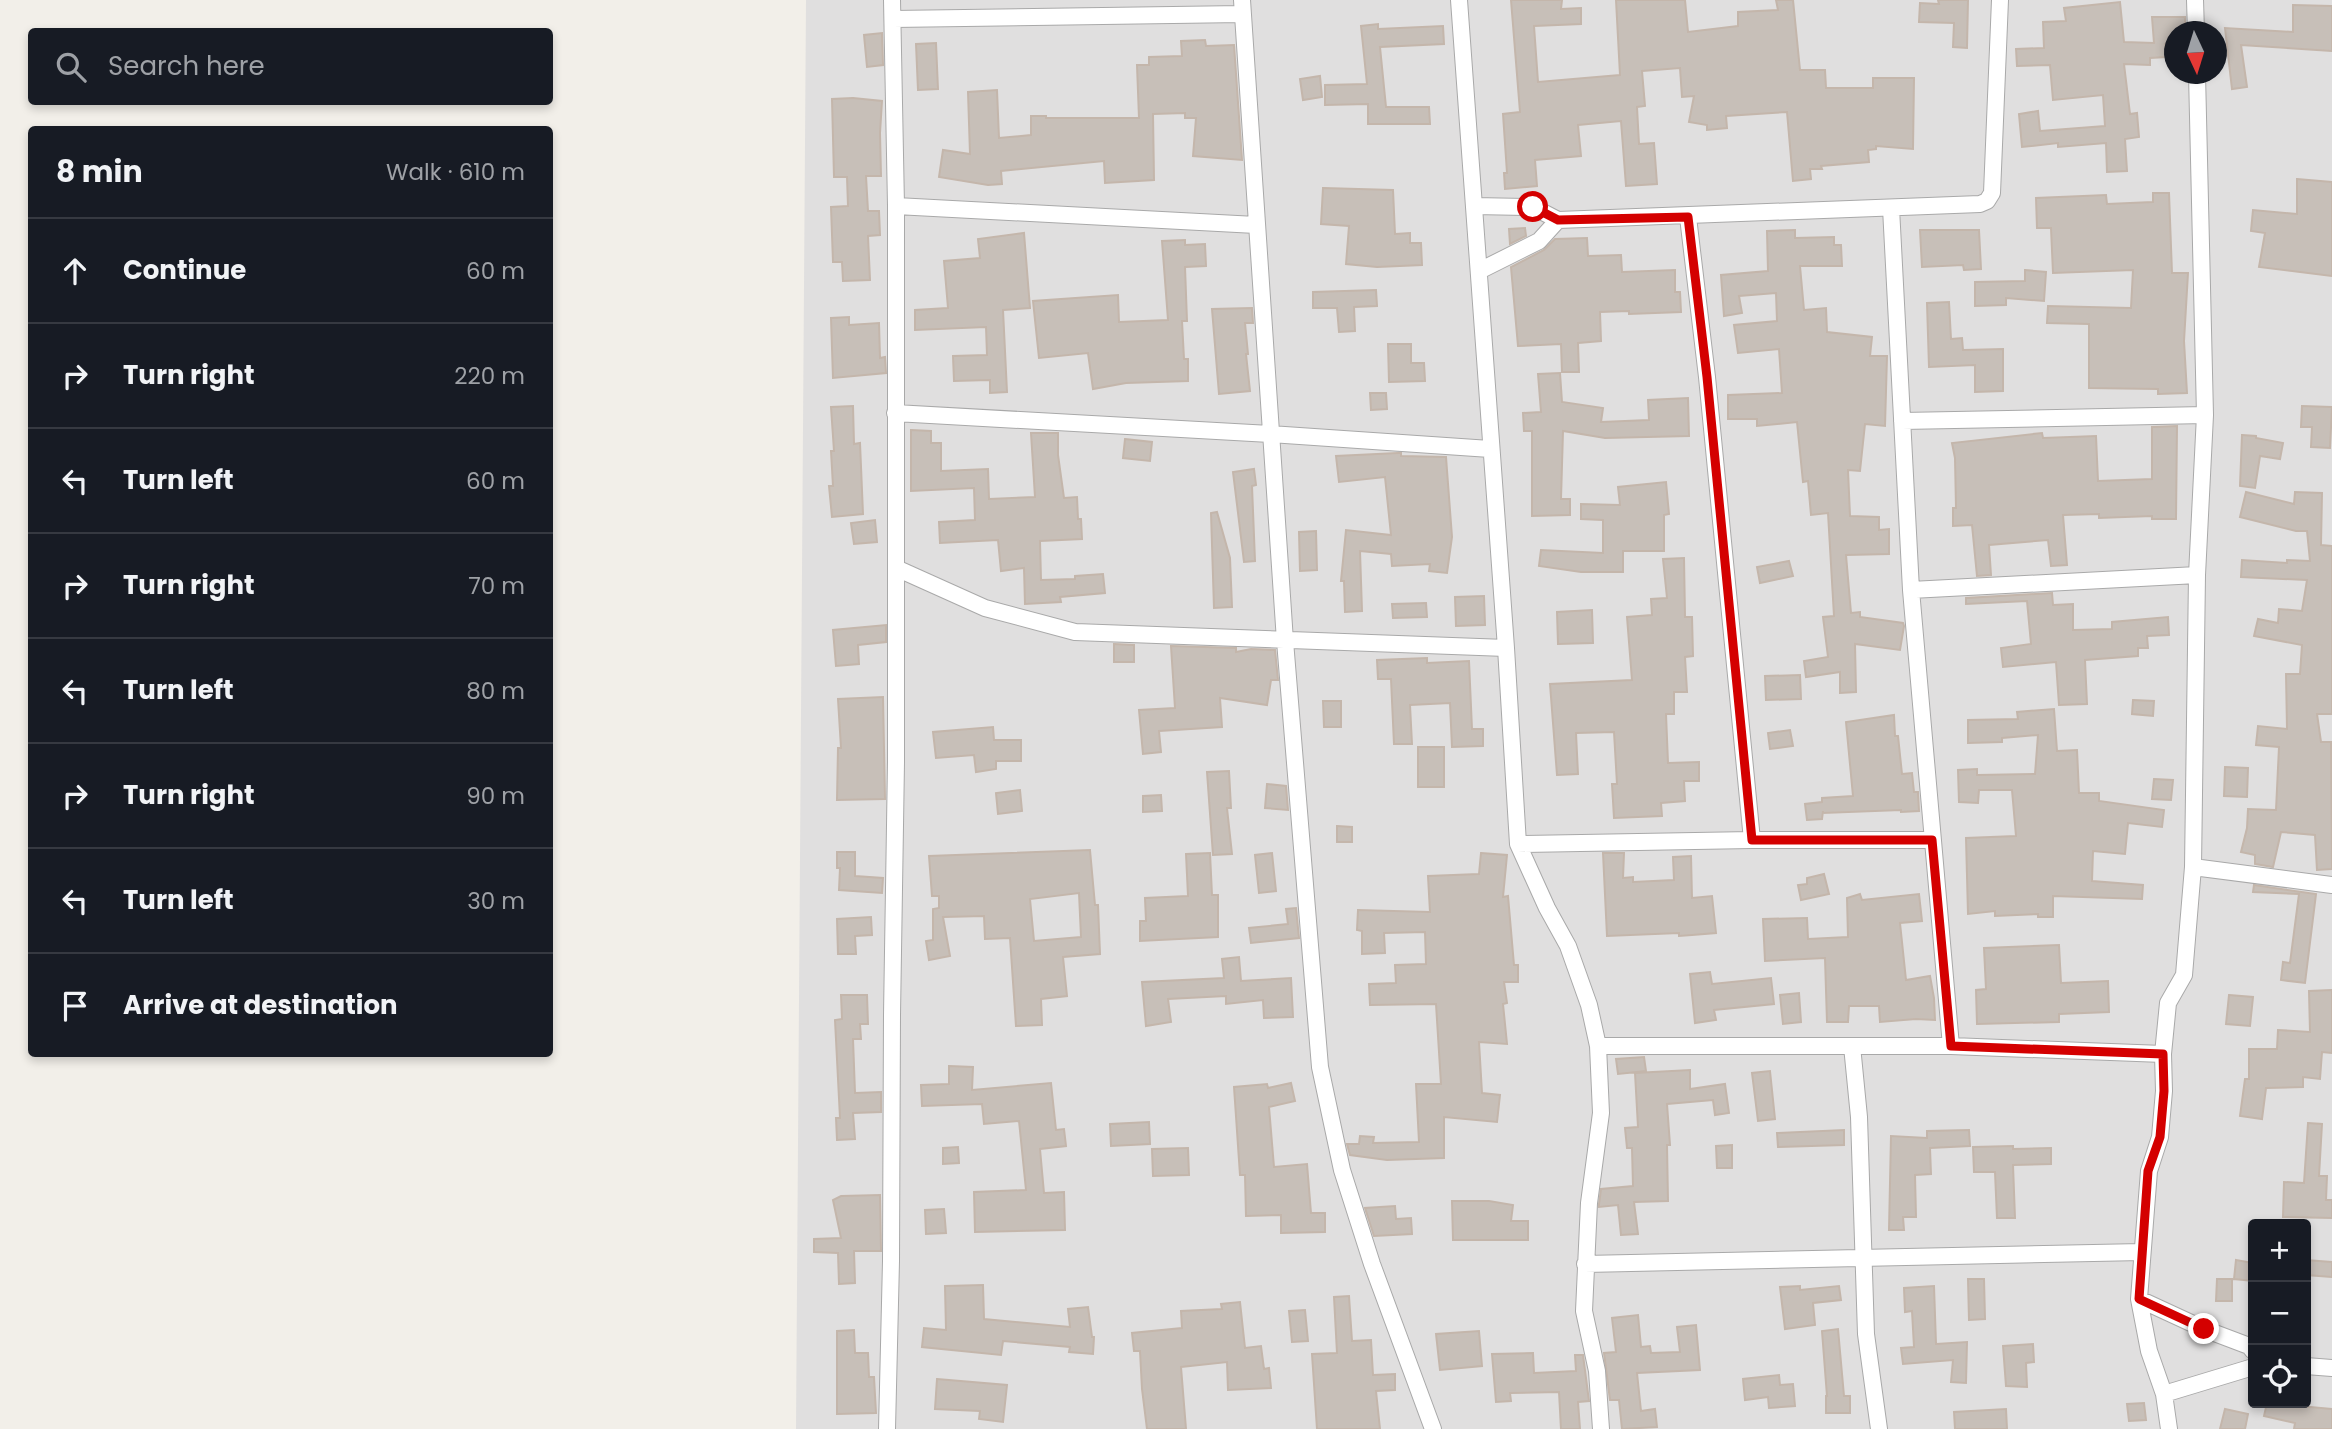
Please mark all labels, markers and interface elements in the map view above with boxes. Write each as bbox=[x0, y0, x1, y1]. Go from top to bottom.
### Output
north arrow bbox=[2164, 21, 2227, 84]
search box bbox=[28, 28, 553, 105]
icon: search bbox=[52, 48, 90, 86]
text: Search here bbox=[108, 48, 265, 84]
text: 8 min bbox=[56, 150, 143, 193]
text: Walk · 610 m bbox=[386, 156, 525, 188]
route start bbox=[1517, 191, 1548, 222]
icon: ahead bbox=[56, 252, 94, 290]
text: Continue bbox=[123, 252, 246, 288]
text: 60 m bbox=[466, 255, 525, 287]
icon: right bbox=[56, 357, 94, 395]
text: Turn right bbox=[123, 357, 255, 393]
text: 220 m bbox=[454, 360, 525, 392]
icon: left bbox=[56, 462, 94, 500]
text: Turn left bbox=[123, 462, 234, 498]
text: 60 m bbox=[466, 465, 525, 497]
icon: right bbox=[56, 567, 94, 605]
text: Turn right bbox=[123, 567, 255, 603]
text: 70 m bbox=[468, 570, 525, 602]
icon: left bbox=[56, 672, 94, 710]
text: Turn left bbox=[123, 672, 234, 708]
text: 80 m bbox=[466, 675, 525, 707]
icon: right bbox=[56, 777, 94, 815]
text: Turn right bbox=[123, 777, 255, 813]
text: 90 m bbox=[466, 780, 525, 812]
icon: left bbox=[56, 882, 94, 920]
text: Turn left bbox=[123, 882, 234, 918]
text: 30 m bbox=[467, 885, 525, 917]
icon: arrive bbox=[56, 987, 94, 1025]
text: Arrive at destination bbox=[123, 987, 398, 1023]
map controls bbox=[2248, 1219, 2311, 1408]
button: + bbox=[2248, 1219, 2311, 1282]
button: − bbox=[2248, 1282, 2311, 1345]
route end bbox=[2188, 1313, 2219, 1344]
button: locate bbox=[2248, 1345, 2311, 1408]

